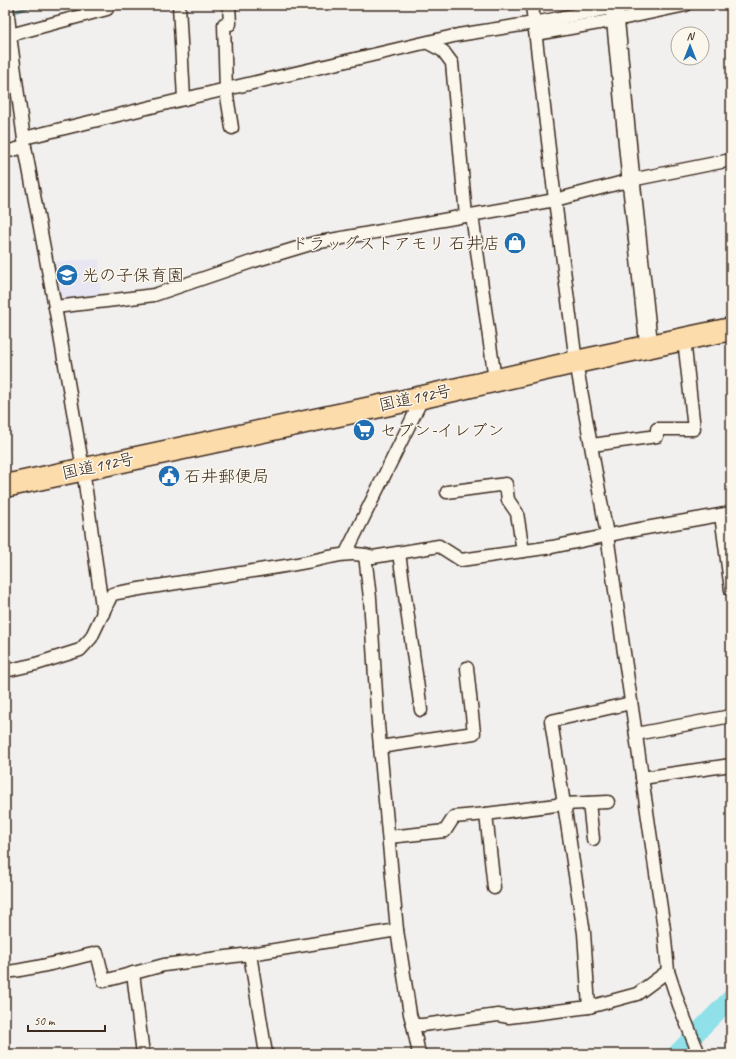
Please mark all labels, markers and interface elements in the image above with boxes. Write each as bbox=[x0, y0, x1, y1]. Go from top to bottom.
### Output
north arrow bbox=[670, 26, 710, 66]
text: N bbox=[687, 29, 696, 43]
shop icon: ドラッグストアモリ 石井店 bbox=[502, 230, 528, 256]
place label: ドラッグストアモリ 石井店 bbox=[292, 233, 500, 254]
school or university icon: 光の子保育園 bbox=[54, 262, 80, 288]
place label: 光の子保育園 bbox=[82, 265, 184, 286]
street label: 国道192号 bbox=[377, 380, 453, 416]
supermarket icon: セブン-イレブン bbox=[351, 417, 377, 443]
place label: セブン-イレブン bbox=[380, 420, 505, 441]
street label: 国道192号 bbox=[60, 448, 136, 484]
public building icon: 石井郵便局 bbox=[156, 463, 182, 489]
place label: 石井郵便局 bbox=[184, 466, 269, 487]
scale bar bbox=[28, 1007, 105, 1033]
text: 50 m bbox=[34, 1013, 56, 1029]

